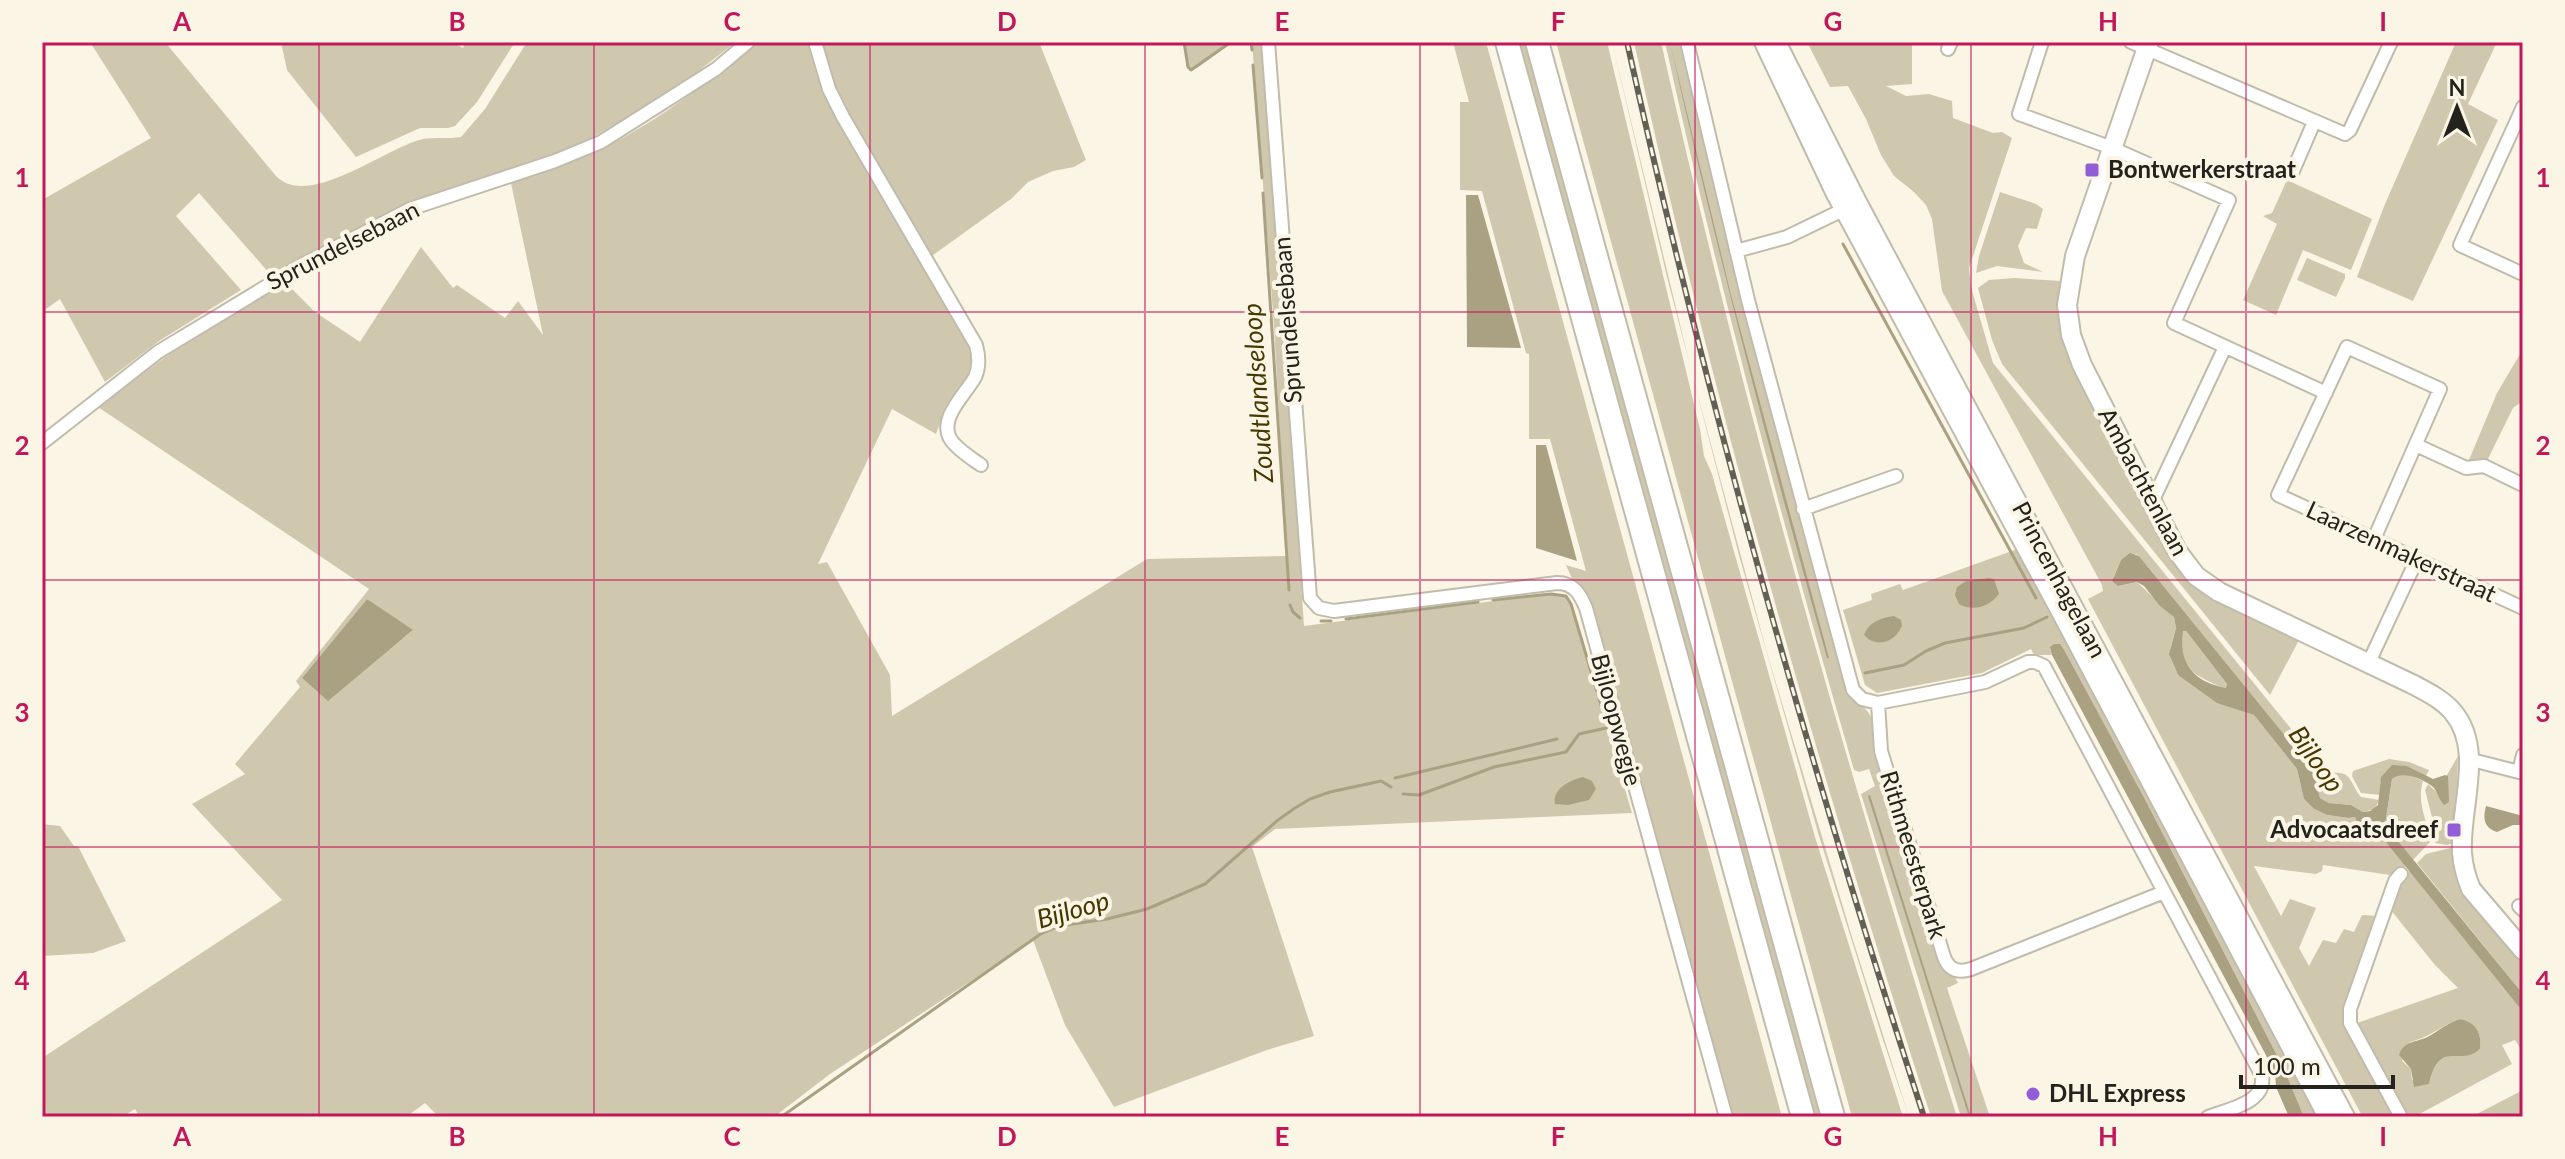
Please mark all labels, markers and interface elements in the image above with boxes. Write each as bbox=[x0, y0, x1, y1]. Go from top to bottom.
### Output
text: A bbox=[172, 5, 192, 37]
text: B bbox=[448, 5, 466, 37]
text: C bbox=[723, 5, 741, 37]
text: D bbox=[997, 5, 1017, 37]
text: E bbox=[1275, 5, 1289, 37]
text: F bbox=[1551, 5, 1565, 37]
text: G bbox=[1824, 5, 1842, 37]
text: H bbox=[2098, 5, 2118, 37]
text: I bbox=[2379, 5, 2387, 37]
north arrow bbox=[2417, 68, 2497, 148]
text: N bbox=[2449, 74, 2465, 101]
place label: Bontwerkerstraat bbox=[2108, 154, 2296, 183]
text: 1 bbox=[14, 161, 30, 193]
marker: Bontwerkerstraat bbox=[2083, 161, 2101, 179]
text: 1 bbox=[2535, 161, 2551, 193]
street label: Sprundelsebaan bbox=[261, 194, 423, 296]
street label: Sprundelsebaan bbox=[1266, 236, 1307, 405]
water label: Zoudtlandseloop bbox=[1235, 302, 1279, 485]
street label: Ambachtenlaan bbox=[2093, 402, 2196, 560]
text: 2 bbox=[14, 429, 30, 461]
text: 2 bbox=[2535, 429, 2551, 461]
street label: Laarzenmakerstraat bbox=[2302, 494, 2501, 607]
street label: Princenhagelaan bbox=[2007, 496, 2114, 662]
street label: Bijloopwegje bbox=[1586, 651, 1649, 789]
text: 3 bbox=[14, 696, 30, 728]
text: 3 bbox=[2535, 696, 2551, 728]
water label: Bijloop bbox=[2283, 719, 2351, 798]
street label: Rithmeesterpark bbox=[1875, 767, 1954, 943]
place label: Advocaatsdreef bbox=[2269, 814, 2438, 843]
marker: Advocaatsdreef bbox=[2445, 821, 2463, 839]
water label: Bijloop bbox=[1033, 883, 1113, 935]
text: 4 bbox=[14, 964, 30, 996]
text: 4 bbox=[2535, 964, 2551, 996]
scale bar bbox=[2241, 1039, 2393, 1089]
text: 100 m bbox=[2253, 1051, 2321, 1080]
place label: DHL Express bbox=[2049, 1078, 2186, 1107]
marker: DHL Express bbox=[2024, 1085, 2042, 1103]
text: A bbox=[172, 1120, 192, 1152]
text: B bbox=[448, 1120, 466, 1152]
text: C bbox=[723, 1120, 741, 1152]
text: D bbox=[997, 1120, 1017, 1152]
text: E bbox=[1275, 1120, 1289, 1152]
text: F bbox=[1551, 1120, 1565, 1152]
text: G bbox=[1824, 1120, 1842, 1152]
text: H bbox=[2098, 1120, 2118, 1152]
text: I bbox=[2379, 1120, 2387, 1152]

